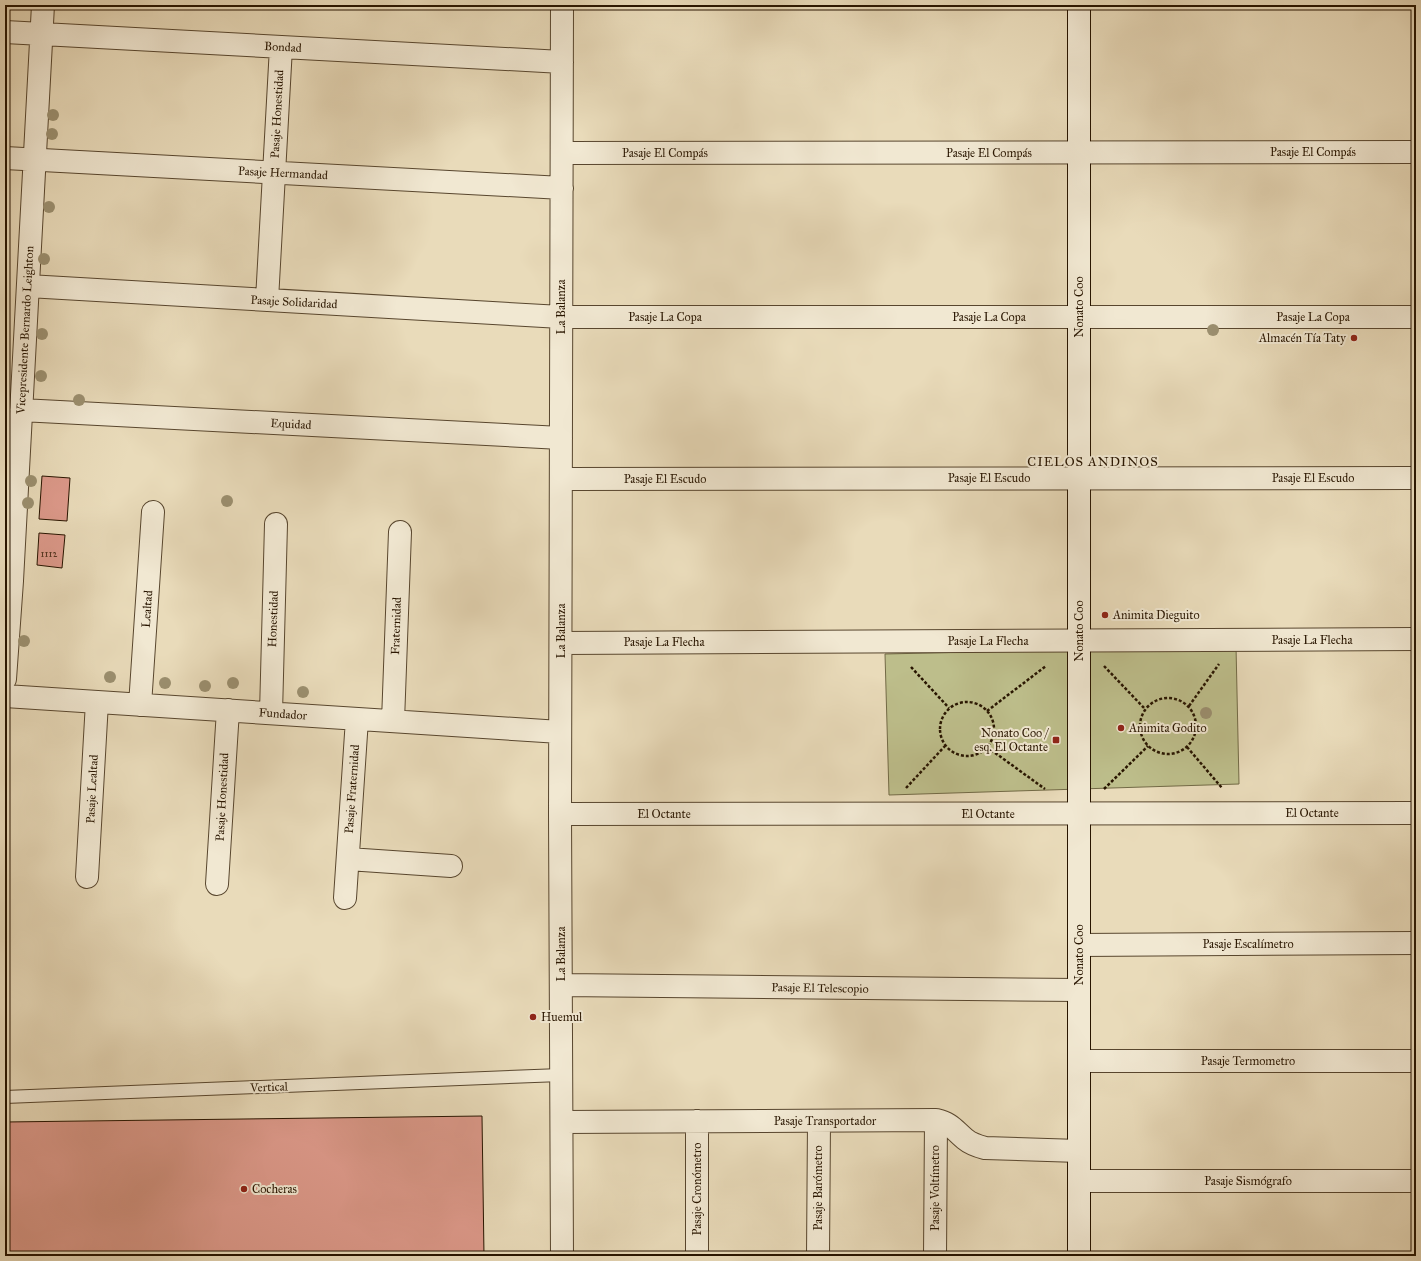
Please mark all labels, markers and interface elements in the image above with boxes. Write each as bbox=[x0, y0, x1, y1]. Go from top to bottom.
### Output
street label: Bondad bbox=[264, 39, 302, 55]
street label: Pasaje Honestidad bbox=[268, 69, 286, 159]
street label: Pasaje El Compás bbox=[1270, 145, 1356, 159]
street label: Pasaje El Compás bbox=[622, 146, 708, 160]
street label: Pasaje El Compás bbox=[946, 146, 1032, 160]
street label: Pasaje Hermandad bbox=[238, 164, 328, 182]
street label: Vicepresidente Bernardo Leighton bbox=[14, 245, 37, 415]
street label: Nonato Coo bbox=[1072, 276, 1086, 338]
street label: La Balanza bbox=[554, 279, 568, 334]
street label: Pasaje Solidaridad bbox=[250, 293, 338, 311]
street label: Pasaje La Copa bbox=[628, 310, 703, 324]
street label: Pasaje La Copa bbox=[952, 310, 1027, 324]
street label: Pasaje La Copa bbox=[1276, 310, 1351, 324]
place label: Almacén Tía Taty bbox=[1258, 331, 1346, 345]
marker: Almacén Tía Taty bbox=[1349, 333, 1359, 343]
street label: Equidad bbox=[270, 416, 312, 433]
district label: CIELOS ANDINOS bbox=[1027, 454, 1159, 470]
street label: Pasaje El Escudo bbox=[948, 471, 1030, 485]
street label: Pasaje El Escudo bbox=[1272, 471, 1354, 485]
street label: Pasaje El Escudo bbox=[624, 472, 706, 486]
house number: 1112 bbox=[41, 548, 57, 560]
street label: Lealtad bbox=[139, 590, 155, 628]
street label: Honestidad bbox=[265, 590, 281, 648]
street label: Fraternidad bbox=[388, 597, 404, 655]
street label: Nonato Coo bbox=[1072, 600, 1086, 662]
street label: La Balanza bbox=[554, 603, 568, 658]
place label: Animita Dieguito bbox=[1112, 608, 1200, 623]
marker: Animita Dieguito bbox=[1100, 610, 1110, 620]
street label: Pasaje La Flecha bbox=[1271, 633, 1353, 647]
street label: Pasaje La Flecha bbox=[947, 634, 1029, 648]
street label: Pasaje La Flecha bbox=[623, 635, 705, 649]
street label: Fundador bbox=[258, 705, 308, 723]
place label: Animita Godito bbox=[1128, 721, 1207, 735]
marker: Animita Godito bbox=[1116, 723, 1126, 733]
place label: Nonato Coo / esq. El Octante bbox=[974, 726, 1050, 755]
marker: Nonato Coo / esq. El Octante bbox=[1051, 735, 1061, 745]
street label: Pasaje Fraternidad bbox=[342, 744, 362, 834]
street label: Pasaje Honestidad bbox=[213, 752, 231, 842]
street label: Pasaje Lealtad bbox=[83, 754, 101, 824]
street label: El Octante bbox=[1285, 806, 1339, 820]
street label: El Octante bbox=[637, 807, 691, 821]
street label: El Octante bbox=[961, 807, 1015, 821]
street label: Nonato Coo bbox=[1072, 924, 1086, 986]
street label: La Balanza bbox=[554, 926, 568, 981]
street label: Pasaje Escalímetro bbox=[1202, 937, 1294, 951]
street label: Pasaje El Telescopio bbox=[771, 980, 869, 996]
place label: Huemul bbox=[541, 1010, 583, 1024]
marker: Huemul bbox=[528, 1012, 538, 1022]
street label: Pasaje Termometro bbox=[1201, 1054, 1295, 1068]
street label: Vertical bbox=[249, 1079, 289, 1095]
street label: Pasaje Transportador bbox=[774, 1114, 877, 1128]
street label: Pasaje Cronómetro bbox=[690, 1143, 704, 1235]
street label: Pasaje Barómetro bbox=[811, 1145, 825, 1231]
street label: Pasaje Voltímetro bbox=[928, 1145, 942, 1231]
street label: Pasaje Sismógrafo bbox=[1204, 1174, 1292, 1189]
place label: Cocheras bbox=[252, 1182, 297, 1196]
marker: Cocheras bbox=[239, 1184, 249, 1194]

